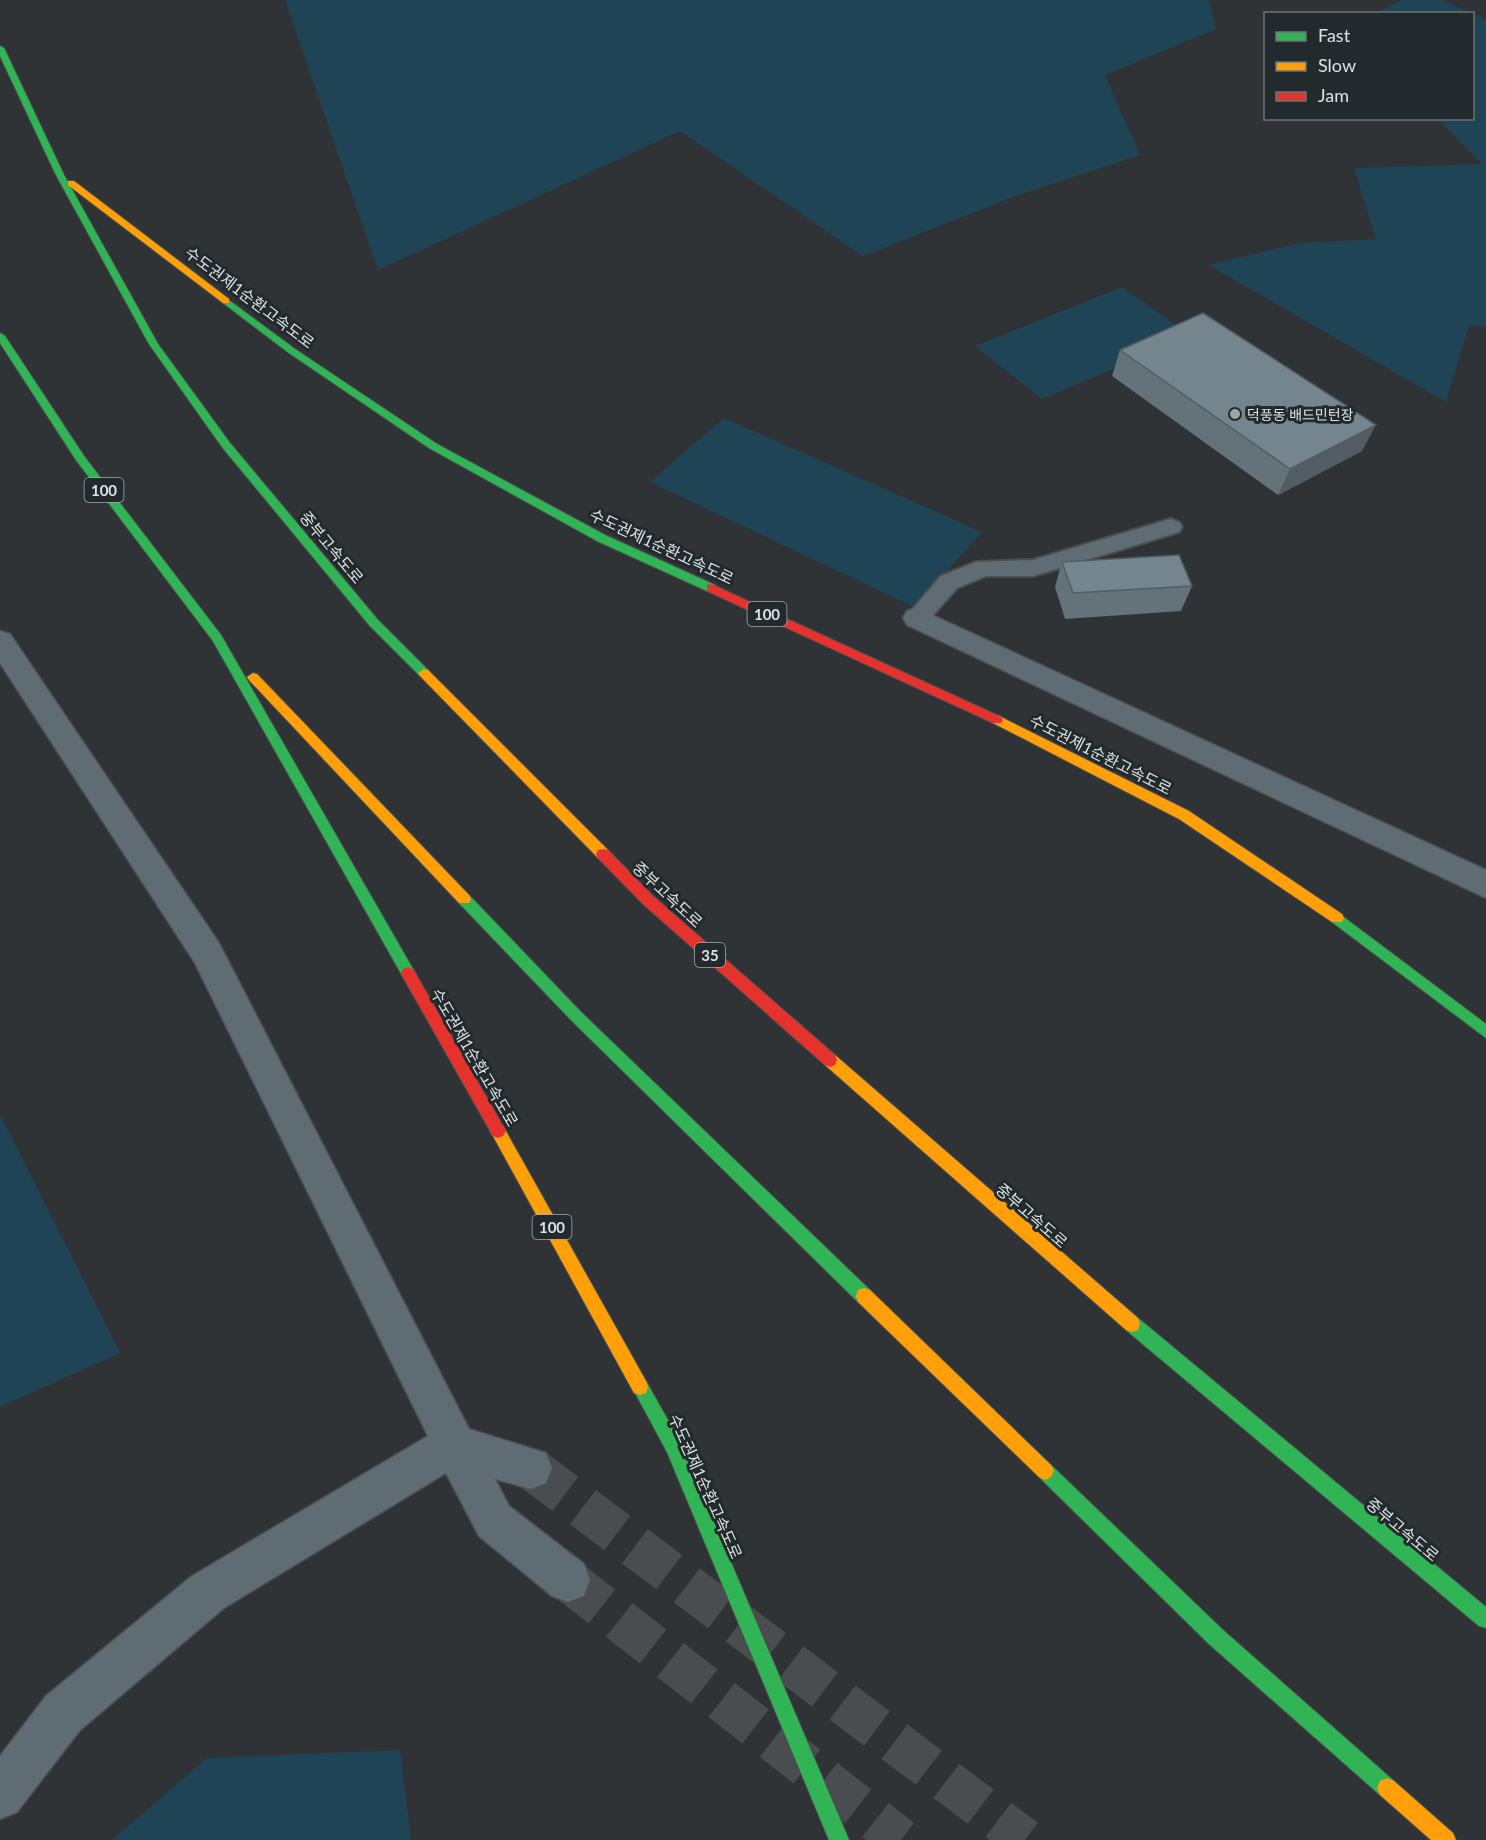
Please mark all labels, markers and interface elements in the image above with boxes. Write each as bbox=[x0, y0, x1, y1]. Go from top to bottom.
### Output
legend bbox=[1264, 12, 1474, 120]
text: Fast bbox=[1318, 24, 1351, 46]
text: Slow bbox=[1318, 54, 1356, 76]
text: Jam bbox=[1318, 84, 1349, 106]
street label: 수도권제1순환고속도로 bbox=[182, 242, 318, 352]
place label: 덕풍동 배드민턴장 bbox=[1247, 406, 1354, 423]
marker: 덕풍동 배드민턴장 bbox=[1228, 407, 1242, 421]
road number: 100 bbox=[84, 478, 124, 502]
street label: 수도권제1순환고속도로 bbox=[587, 504, 737, 588]
street label: 중부고속도로 bbox=[296, 507, 368, 587]
road number: 100 bbox=[748, 602, 786, 626]
street label: 수도권제1순환고속도로 bbox=[1027, 710, 1175, 798]
street label: 중부고속도로 bbox=[629, 857, 707, 931]
road number: 35 bbox=[695, 943, 725, 967]
street label: 수도권제1순환고속도로 bbox=[428, 984, 522, 1130]
street label: 중부고속도로 bbox=[992, 1179, 1072, 1251]
road number: 100 bbox=[532, 1215, 572, 1239]
street label: 수도권제1순환고속도로 bbox=[665, 1411, 747, 1562]
street label: 중부고속도로 bbox=[1363, 1493, 1443, 1565]

